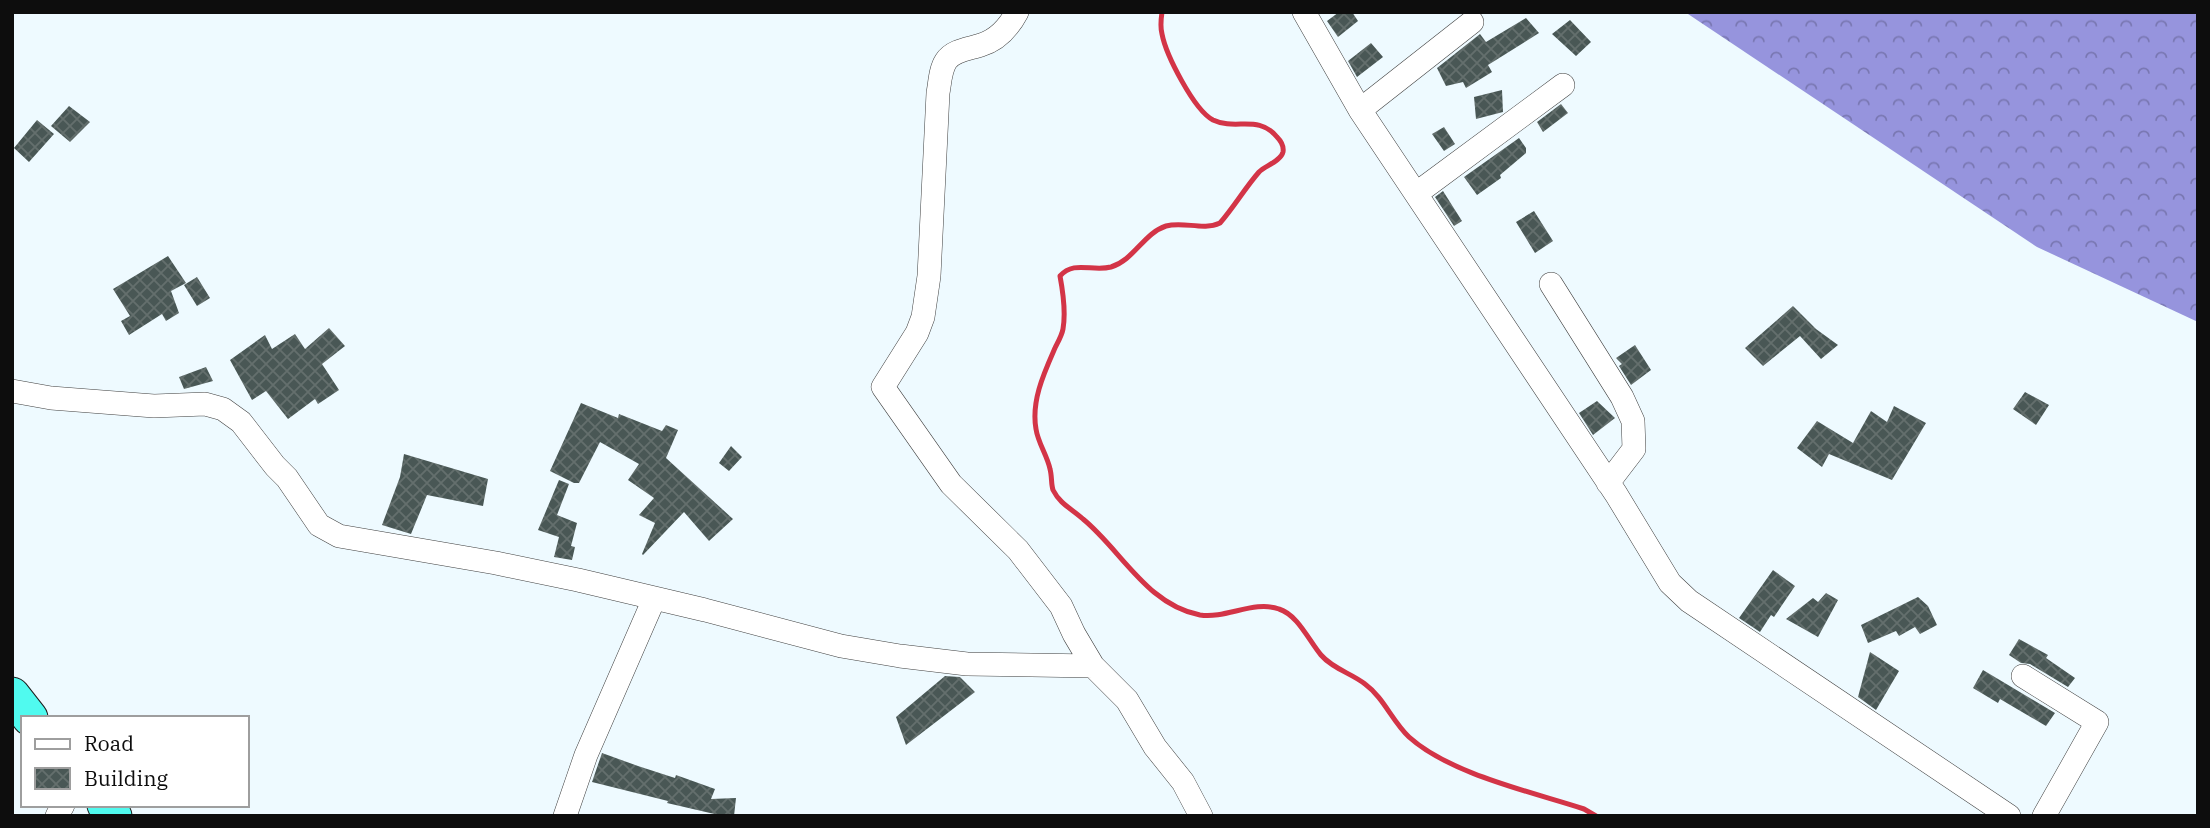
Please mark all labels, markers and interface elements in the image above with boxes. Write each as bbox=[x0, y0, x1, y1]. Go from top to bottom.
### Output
legend bbox=[21, 716, 248, 807]
text: Road bbox=[84, 729, 134, 757]
text: Building bbox=[84, 764, 169, 792]

